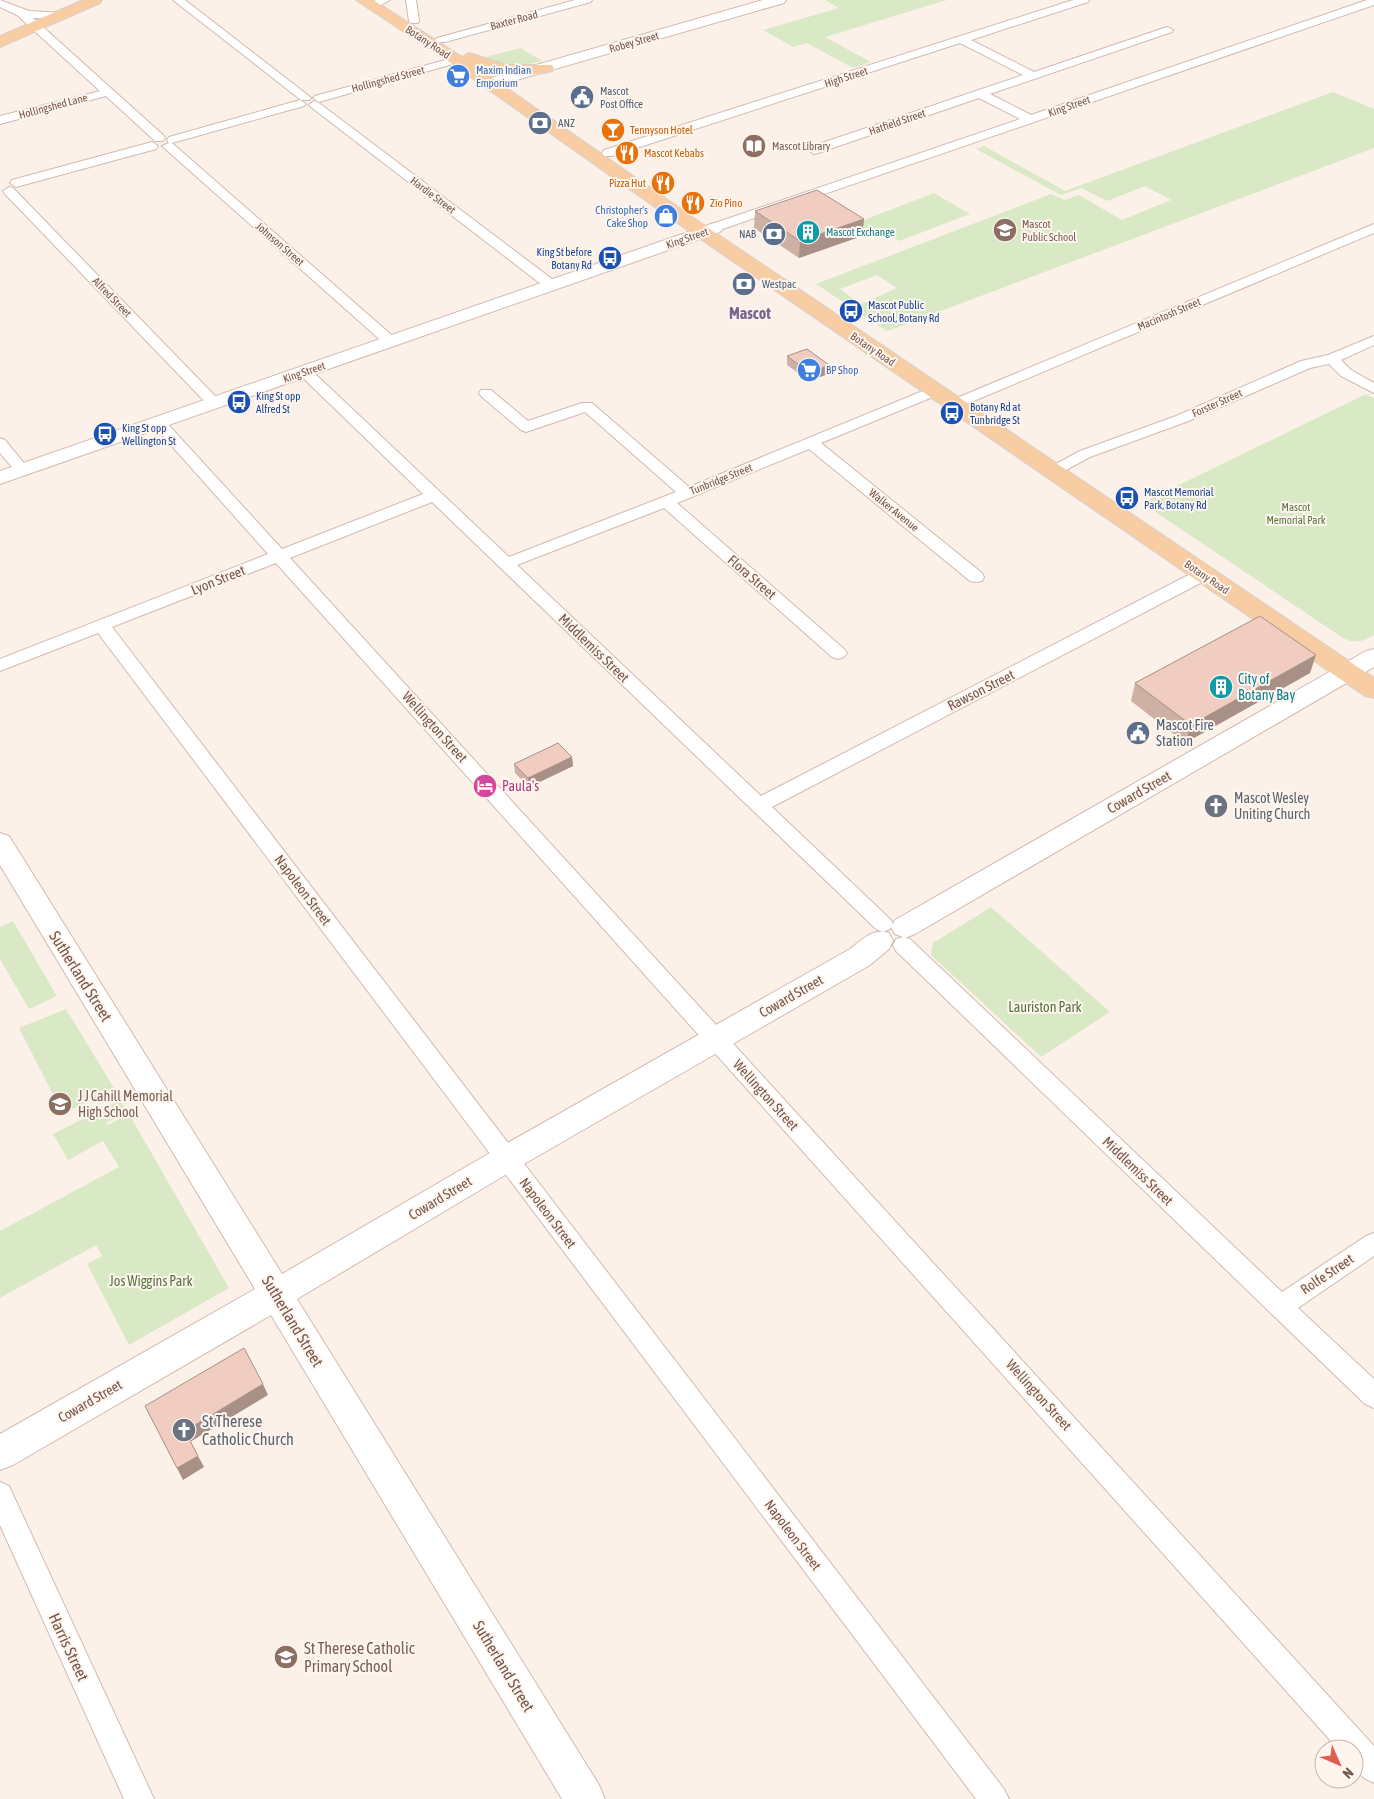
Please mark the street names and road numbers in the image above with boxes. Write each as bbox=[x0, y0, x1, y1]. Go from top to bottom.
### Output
street label: Baxter Road bbox=[489, 8, 539, 32]
street label: Botany Road bbox=[403, 23, 453, 61]
street label: Robey Street bbox=[608, 29, 660, 55]
street label: Hollingshed Street bbox=[350, 63, 426, 95]
street label: High Street bbox=[823, 64, 869, 90]
street label: Hollingshed Lane bbox=[17, 91, 89, 121]
street label: King Street bbox=[1046, 93, 1092, 119]
street label: Hatfield Street bbox=[867, 107, 927, 137]
street label: Hardie Street bbox=[408, 174, 458, 216]
street label: Johnson Street bbox=[254, 220, 306, 268]
street label: King Street bbox=[664, 225, 710, 251]
street label: Alfred Street bbox=[90, 275, 134, 319]
street label: Macintosh Street bbox=[1136, 295, 1202, 333]
street label: Botany Road bbox=[848, 330, 898, 368]
street label: King Street bbox=[281, 359, 327, 385]
street label: Forster Street bbox=[1190, 387, 1244, 419]
street label: Tunbridge Street bbox=[688, 461, 754, 497]
street label: Walker Avenue bbox=[867, 486, 921, 534]
street label: Flora Street bbox=[725, 552, 779, 602]
street label: Botany Road bbox=[1182, 558, 1232, 596]
street label: Lyon Street bbox=[189, 562, 247, 598]
street label: Middlemiss Street bbox=[555, 610, 633, 686]
street label: Rawson Street bbox=[945, 666, 1017, 714]
street label: Wellington Street bbox=[399, 688, 471, 766]
street label: Coward Street bbox=[1104, 767, 1174, 817]
street label: Napoleon Street bbox=[271, 852, 335, 928]
street label: Sutherland Street bbox=[46, 928, 116, 1025]
street label: Coward Street bbox=[756, 971, 826, 1021]
street label: Wellington Street bbox=[730, 1056, 802, 1134]
street label: Middlemiss Street bbox=[1099, 1133, 1177, 1209]
street label: Coward Street bbox=[406, 1173, 474, 1223]
street label: Napoleon Street bbox=[516, 1175, 580, 1251]
street label: Rolfe Street bbox=[1298, 1251, 1356, 1297]
street label: Sutherland Street bbox=[259, 1272, 327, 1370]
street label: Wellington Street bbox=[1003, 1356, 1075, 1434]
street label: Coward Street bbox=[55, 1376, 125, 1426]
street label: Napoleon Street bbox=[761, 1497, 825, 1573]
street label: Harris Street bbox=[45, 1610, 93, 1684]
street label: Sutherland Street bbox=[470, 1617, 538, 1715]

